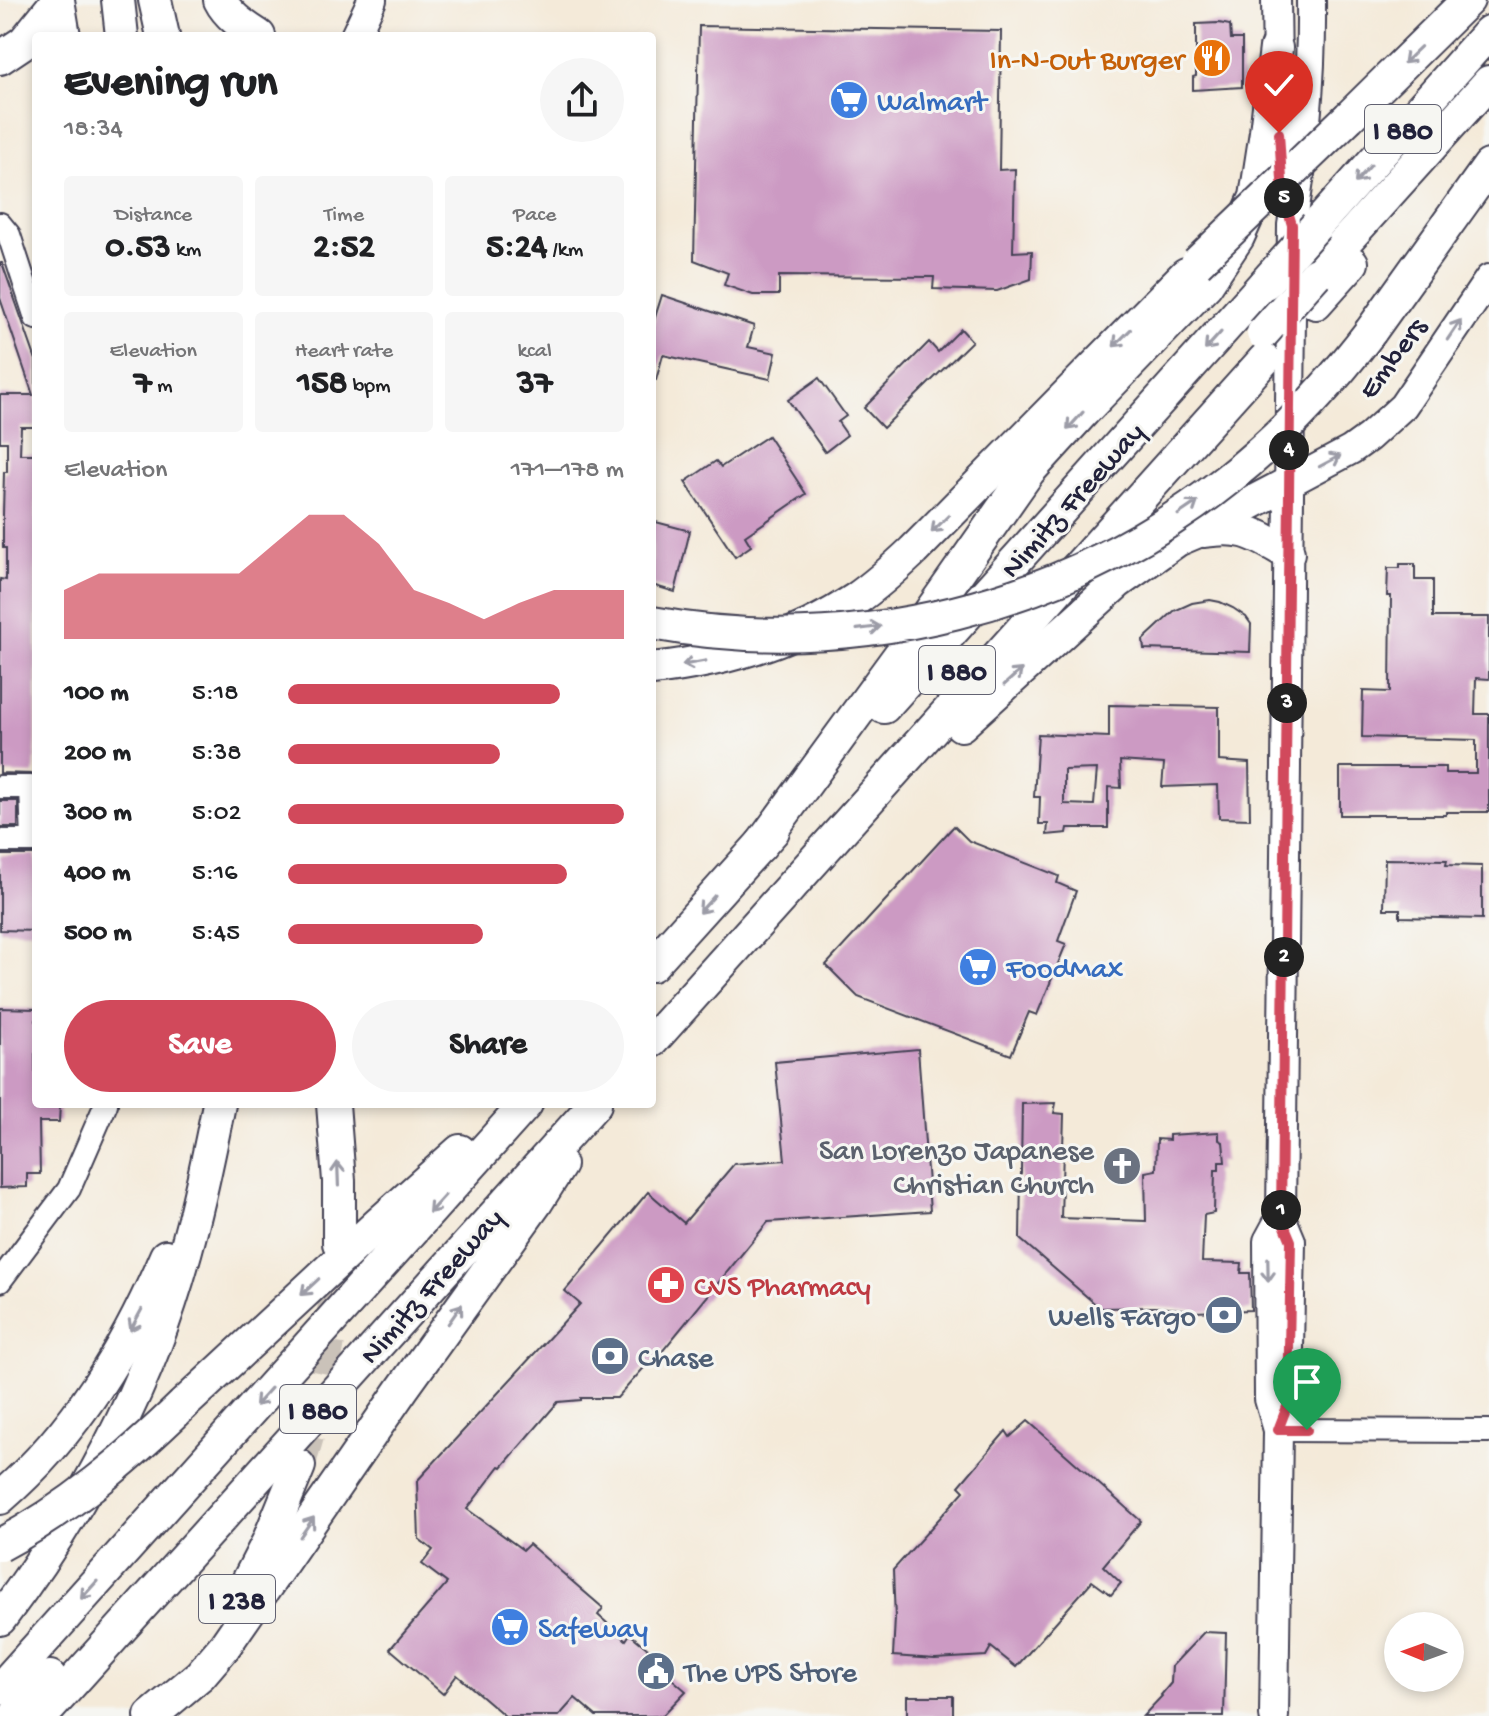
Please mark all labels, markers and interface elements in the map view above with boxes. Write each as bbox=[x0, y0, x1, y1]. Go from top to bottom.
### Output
restaurant icon: In-N-Out Burger bbox=[1191, 37, 1233, 79]
place label: In-N-Out Burger bbox=[989, 45, 1186, 80]
one-way arrow bbox=[1402, 45, 1422, 64]
pin bbox=[1245, 51, 1313, 133]
button: share bbox=[540, 58, 624, 142]
text: Evening run bbox=[64, 59, 277, 111]
icon: check bbox=[1257, 63, 1301, 107]
supermarket icon: Walmart bbox=[828, 79, 870, 121]
place label: Walmart bbox=[877, 87, 989, 122]
road number: I 880 bbox=[1365, 105, 1441, 153]
text: 18:34 bbox=[64, 115, 123, 146]
one-way arrow bbox=[1353, 164, 1372, 184]
pin: 5 bbox=[1264, 178, 1304, 218]
text: 5 bbox=[1278, 185, 1290, 211]
text: Distance bbox=[114, 203, 192, 229]
text: Time bbox=[324, 203, 364, 229]
text: Pace bbox=[513, 203, 556, 229]
text: 0.53 bbox=[105, 229, 171, 269]
text: 2:52 bbox=[313, 229, 375, 269]
text: 5:24 bbox=[486, 229, 547, 269]
text: km bbox=[171, 238, 201, 264]
text: /km bbox=[547, 238, 583, 264]
street label: Embers bbox=[1353, 311, 1437, 407]
one-way arrow bbox=[1446, 320, 1462, 342]
one-way arrow bbox=[1112, 329, 1132, 348]
one-way arrow bbox=[1204, 331, 1222, 351]
text: Elevation bbox=[110, 339, 197, 365]
text: Heart rate bbox=[295, 339, 393, 365]
text: kcal bbox=[517, 339, 552, 365]
text: 7 bbox=[134, 365, 152, 405]
text: 158 bbox=[297, 365, 347, 405]
text: 37 bbox=[517, 365, 552, 405]
text: m bbox=[152, 374, 173, 400]
text: bpm bbox=[347, 374, 391, 400]
one-way arrow bbox=[1066, 411, 1084, 431]
street label: Nimitz Freeway bbox=[995, 417, 1154, 587]
pin: 4 bbox=[1269, 430, 1309, 470]
text: 4 bbox=[1284, 437, 1294, 463]
one-way arrow bbox=[1317, 453, 1341, 469]
text: Elevation bbox=[64, 456, 167, 487]
text: 171–178 m bbox=[511, 456, 624, 487]
one-way arrow bbox=[1176, 500, 1198, 516]
one-way arrow bbox=[931, 514, 950, 533]
one-way arrow bbox=[855, 621, 882, 636]
road number: I 880 bbox=[919, 646, 995, 694]
one-way arrow bbox=[682, 657, 708, 672]
one-way arrow bbox=[1002, 668, 1023, 687]
text: 100 m bbox=[64, 679, 129, 710]
text: 5:18 bbox=[192, 679, 239, 710]
pin: 3 bbox=[1267, 683, 1307, 723]
text: 3 bbox=[1281, 690, 1293, 716]
text: 200 m bbox=[64, 739, 131, 770]
text: 5:38 bbox=[192, 739, 242, 770]
text: 300 m bbox=[64, 799, 132, 830]
text: 5:02 bbox=[192, 799, 241, 830]
text: 400 m bbox=[64, 859, 130, 890]
text: 5:16 bbox=[192, 859, 238, 890]
one-way arrow bbox=[699, 893, 717, 913]
text: 500 m bbox=[64, 919, 132, 950]
text: 5:45 bbox=[192, 919, 240, 950]
pin: 2 bbox=[1264, 937, 1304, 977]
text: 2 bbox=[1279, 944, 1289, 970]
supermarket icon: FoodMax bbox=[957, 946, 999, 988]
place label: FoodMax bbox=[1005, 954, 1124, 989]
button: Save bbox=[64, 1000, 336, 1092]
button: Share bbox=[352, 1000, 624, 1092]
place label: San Lorenzo Japanese Christian Church bbox=[819, 1136, 1095, 1205]
church icon: San Lorenzo Japanese Christian Church bbox=[1101, 1145, 1143, 1187]
one-way arrow bbox=[331, 1161, 346, 1188]
pin: 1 bbox=[1261, 1190, 1301, 1230]
one-way arrow bbox=[428, 1193, 446, 1213]
text: 1 bbox=[1277, 1197, 1285, 1223]
street label: Nimitz Freeway bbox=[354, 1203, 513, 1373]
one-way arrow bbox=[1260, 1256, 1276, 1283]
pharmacy icon: CVS Pharmacy bbox=[645, 1264, 687, 1306]
place label: CVS Pharmacy bbox=[694, 1272, 871, 1307]
one-way arrow bbox=[300, 1277, 320, 1296]
bank icon: Wells Fargo bbox=[1203, 1294, 1245, 1336]
place label: Wells Fargo bbox=[1048, 1302, 1196, 1337]
one-way arrow bbox=[446, 1304, 463, 1325]
one-way arrow bbox=[127, 1308, 143, 1332]
bank icon: Chase bbox=[589, 1335, 631, 1377]
place label: Chase bbox=[638, 1343, 714, 1378]
pin bbox=[1273, 1348, 1341, 1430]
icon: arrive bbox=[1285, 1360, 1329, 1404]
road number: I 880 bbox=[280, 1385, 356, 1433]
one-way arrow bbox=[254, 1386, 272, 1406]
one-way arrow bbox=[299, 1517, 315, 1539]
road number: I 238 bbox=[199, 1575, 275, 1623]
one-way arrow bbox=[79, 1580, 98, 1600]
supermarket icon: Safeway bbox=[489, 1606, 531, 1648]
north arrow bbox=[1384, 1612, 1464, 1692]
map controls bbox=[1384, 1612, 1464, 1692]
place label: Safeway bbox=[538, 1614, 648, 1649]
public building icon: The UPS Store bbox=[635, 1650, 677, 1692]
place label: The UPS Store bbox=[682, 1658, 857, 1693]

